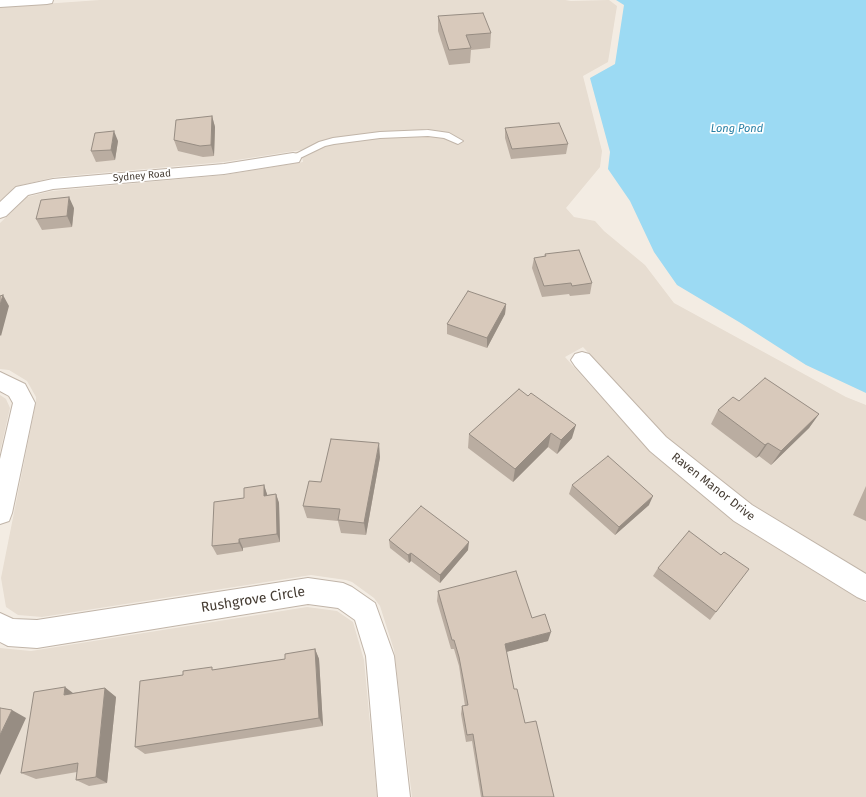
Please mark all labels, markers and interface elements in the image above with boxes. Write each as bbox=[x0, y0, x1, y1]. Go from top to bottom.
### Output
water label: Long Pond bbox=[711, 122, 763, 136]
street label: Sydney Road bbox=[113, 167, 171, 185]
street label: Raven Manor Drive bbox=[668, 450, 758, 524]
street label: Rushgrove Circle bbox=[200, 583, 306, 617]

